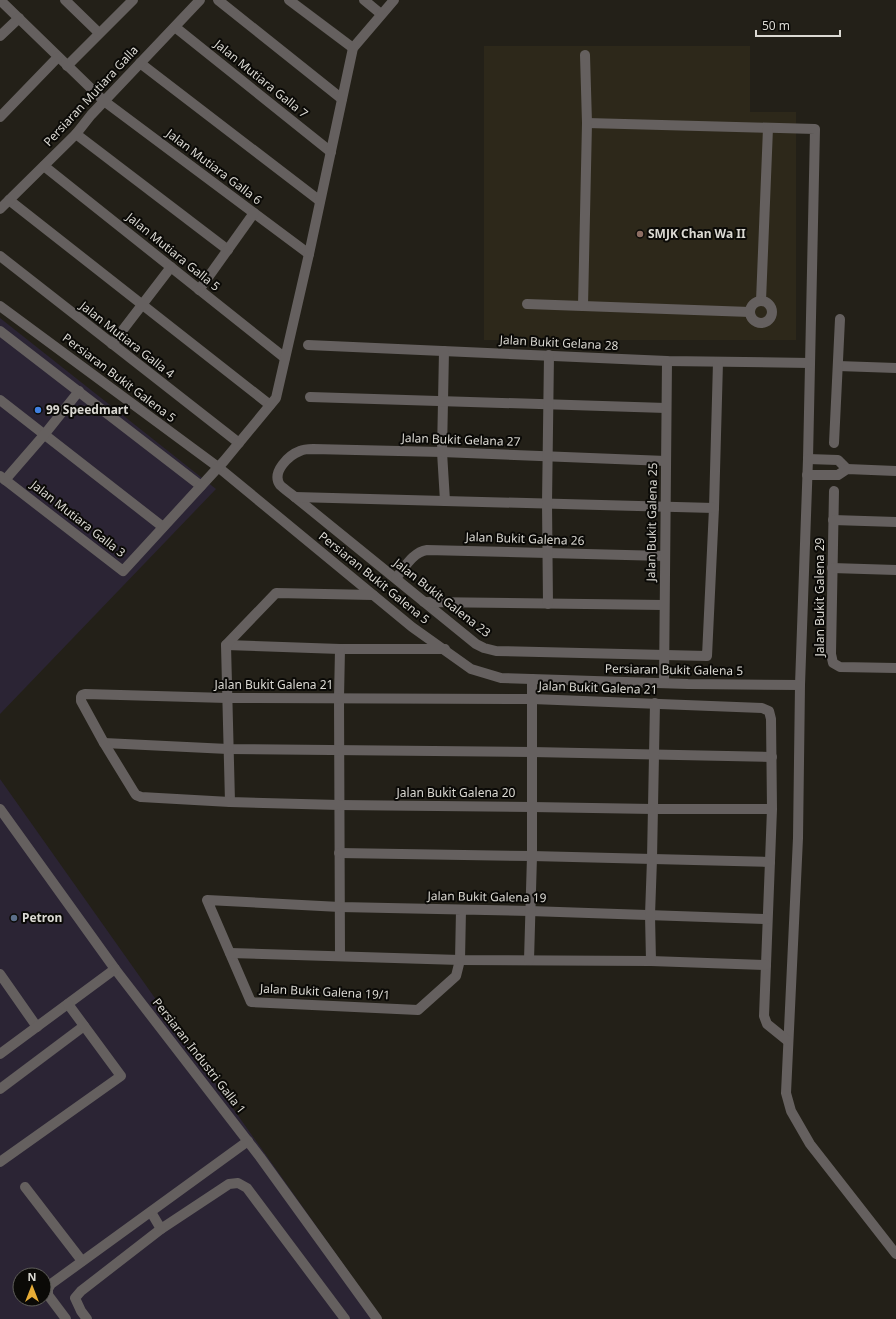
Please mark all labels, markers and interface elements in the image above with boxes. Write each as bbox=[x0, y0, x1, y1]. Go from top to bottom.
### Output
scale bar bbox=[756, 12, 840, 38]
text: 50 m bbox=[762, 17, 790, 34]
street label: Jalan Mutiara Galla 7 bbox=[210, 35, 312, 122]
street label: Persiaran Mutiara Galla bbox=[39, 42, 142, 150]
street label: Jalan Mutiara Galla 6 bbox=[162, 124, 266, 208]
street label: Jalan Mutiara Galla 5 bbox=[122, 208, 224, 295]
place label: SMJK Chan Wa II bbox=[648, 225, 746, 242]
marker: SMJK Chan Wa II bbox=[635, 229, 645, 239]
street label: Jalan Mutiara Galla 4 bbox=[76, 297, 178, 382]
street label: Persiaran Bukit Galena 5 bbox=[59, 329, 180, 426]
street label: Jalan Bukit Gelana 28 bbox=[498, 331, 619, 354]
place label: 99 Speedmart bbox=[46, 401, 128, 418]
marker: 99 Speedmart bbox=[33, 405, 43, 415]
street label: Jalan Bukit Gelana 27 bbox=[400, 429, 521, 450]
street label: Jalan Bukit Galena 25 bbox=[642, 462, 661, 583]
street label: Jalan Mutiara Galla 3 bbox=[27, 476, 129, 561]
street label: Persiaran Bukit Galena 5 bbox=[315, 528, 433, 628]
street label: Jalan Bukit Galena 26 bbox=[464, 528, 585, 549]
street label: Jalan Bukit Galena 29 bbox=[811, 537, 828, 657]
street label: Jalan Bukit Galena 23 bbox=[389, 554, 494, 641]
street label: Persiaran Bukit Galena 5 bbox=[605, 660, 743, 679]
street label: Jalan Bukit Galena 21 bbox=[214, 676, 333, 693]
street label: Jalan Bukit Galena 21 bbox=[537, 677, 658, 698]
street label: Jalan Bukit Galena 20 bbox=[396, 784, 516, 801]
street label: Jalan Bukit Galena 19 bbox=[426, 887, 547, 906]
place label: Petron bbox=[22, 909, 62, 926]
marker: Petron bbox=[9, 913, 19, 923]
street label: Jalan Bukit Galena 19/1 bbox=[259, 980, 390, 1003]
street label: Persiaran Industri Galla 1 bbox=[149, 994, 250, 1117]
north arrow bbox=[12, 1267, 52, 1307]
text: N bbox=[28, 1269, 36, 1284]

